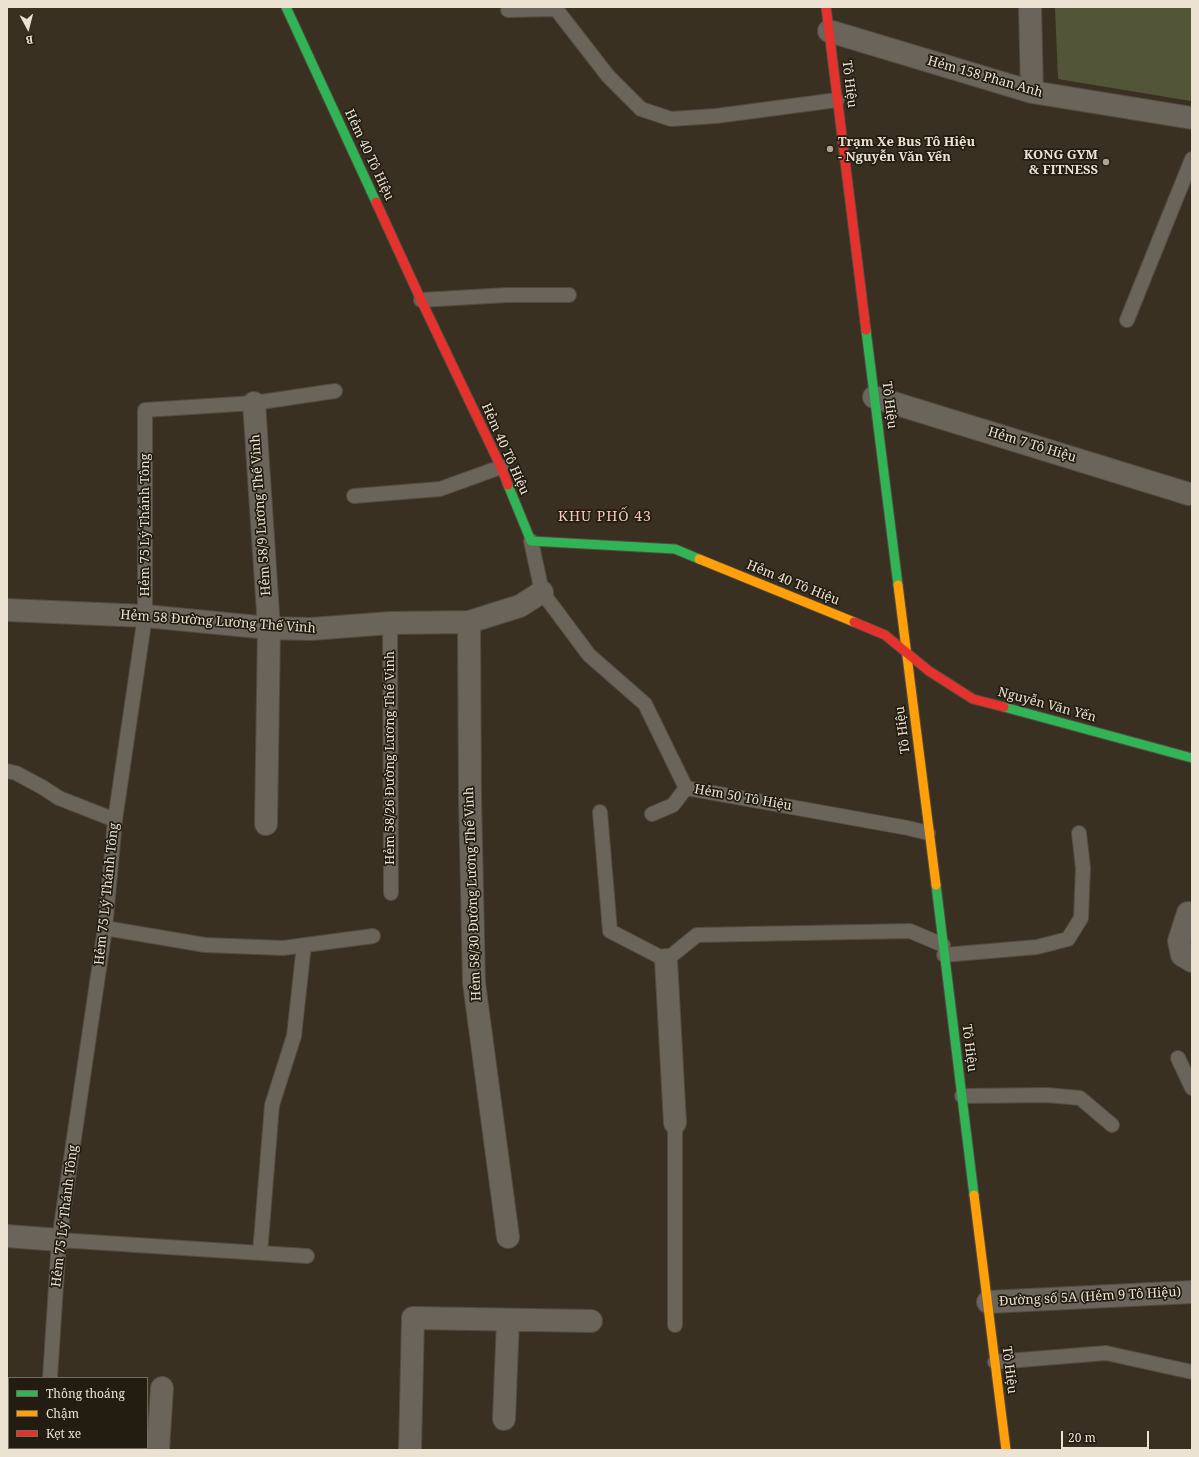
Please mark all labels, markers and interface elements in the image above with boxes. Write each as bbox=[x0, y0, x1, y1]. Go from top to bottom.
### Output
north arrow bbox=[8, 8, 48, 48]
text: B bbox=[25, 33, 34, 48]
street label: Hẻm 158 Phan Anh bbox=[926, 53, 1044, 101]
street label: Tô Hiệu bbox=[838, 59, 860, 109]
street label: Hẻm 40 Tô Hiệu bbox=[341, 107, 397, 203]
place label: Trạm Xe Bus Tô Hiệu - Nguyễn Văn Yến bbox=[838, 134, 975, 165]
marker: Trạm Xe Bus Tô Hiệu - Nguyễn Văn Yến bbox=[825, 144, 835, 154]
place label: KONG GYM & FITNESS bbox=[1024, 147, 1098, 178]
marker: KONG GYM & FITNESS bbox=[1101, 157, 1111, 167]
street label: Tô Hiệu bbox=[878, 380, 900, 430]
street label: Hẻm 40 Tô Hiệu bbox=[478, 401, 532, 497]
street label: Hẻm 7 Tô Hiệu bbox=[986, 424, 1078, 466]
street label: Hẻm 58/9 Lương Thế Vinh bbox=[248, 434, 274, 596]
street label: Hẻm 75 Lý Thánh Tông bbox=[137, 453, 153, 597]
district label: KHU PHỐ 43 bbox=[558, 509, 652, 525]
street label: Hẻm 40 Tô Hiệu bbox=[744, 557, 842, 609]
street label: Hẻm 58 Đường Lương Thế Vinh bbox=[120, 607, 316, 637]
street label: Hẻm 58/26 Đường Lương Thế Vinh bbox=[382, 651, 398, 865]
street label: Nguyễn Văn Yến bbox=[996, 684, 1098, 726]
street label: Tô Hiệu bbox=[892, 705, 914, 755]
street label: Hẻm 50 Tô Hiệu bbox=[693, 782, 793, 814]
street label: Hẻm 58/30 Đường Lương Thế Vinh bbox=[461, 787, 485, 1001]
street label: Hẻm 75 Lý Thánh Tông bbox=[92, 822, 122, 966]
street label: Tô Hiệu bbox=[958, 1023, 980, 1073]
street label: Hẻm 75 Lý Thánh Tông bbox=[49, 1144, 81, 1288]
street label: Đường số 5A (Hẻm 9 Tô Hiệu) bbox=[999, 1284, 1181, 1310]
street label: Tô Hiệu bbox=[998, 1345, 1020, 1395]
legend bbox=[8, 1377, 148, 1449]
text: Thông thoáng bbox=[46, 1385, 125, 1402]
text: Chậm bbox=[46, 1405, 79, 1422]
scale bar bbox=[1063, 1423, 1151, 1449]
text: Kẹt xe bbox=[46, 1425, 81, 1442]
text: 20 m bbox=[1068, 1429, 1096, 1446]

